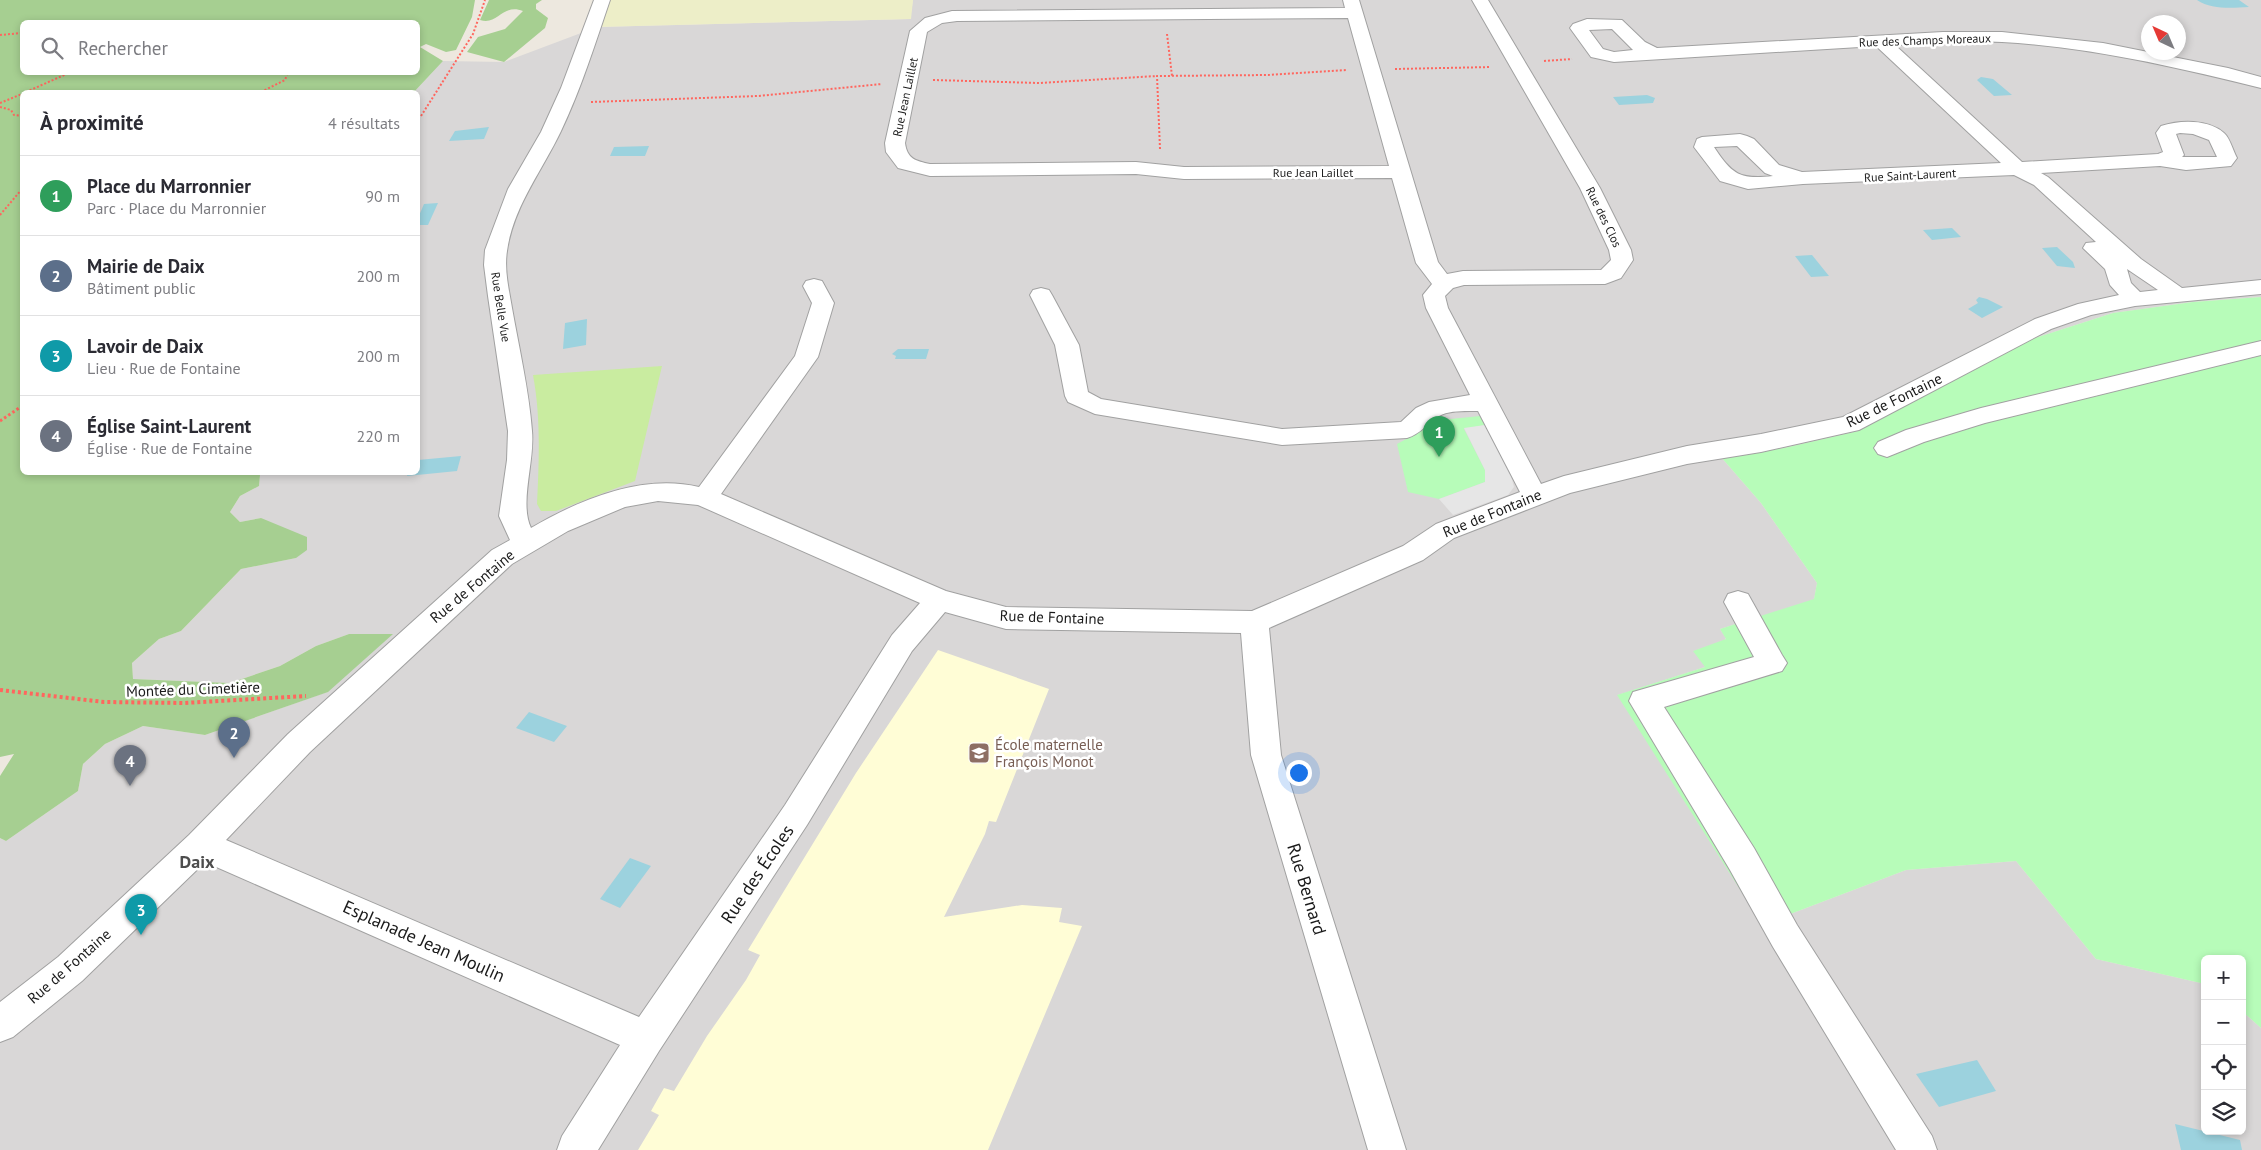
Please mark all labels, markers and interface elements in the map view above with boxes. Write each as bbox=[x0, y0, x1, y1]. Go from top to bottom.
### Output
north arrow bbox=[2141, 15, 2186, 60]
search box bbox=[20, 20, 420, 75]
street label: Rue des Champs Moreaux bbox=[1859, 30, 1991, 50]
icon: search bbox=[38, 34, 66, 62]
text: Rechercher bbox=[78, 36, 168, 60]
street label: Rue Jean Laillet bbox=[889, 56, 921, 138]
text: À proximité bbox=[40, 109, 144, 136]
text: 4 résultats bbox=[328, 113, 400, 133]
street label: Rue Jean Laillet bbox=[1273, 165, 1353, 180]
street label: Rue Saint-Laurent bbox=[1864, 165, 1956, 185]
text: Place du Marronnier bbox=[87, 174, 251, 198]
street label: Rue des Clos bbox=[1583, 184, 1625, 250]
text: 1 bbox=[51, 186, 61, 206]
text: 90 m bbox=[365, 186, 400, 206]
text: Parc · Place du Marronnier bbox=[87, 198, 266, 218]
text: Mairie de Daix bbox=[87, 254, 204, 278]
text: 2 bbox=[51, 266, 61, 286]
text: 200 m bbox=[357, 266, 400, 286]
street label: Rue Belle Vue bbox=[488, 271, 514, 343]
text: Bâtiment public bbox=[87, 278, 196, 298]
text: Lavoir de Daix bbox=[87, 334, 203, 358]
text: 3 bbox=[51, 346, 61, 366]
text: 200 m bbox=[357, 346, 400, 366]
text: Lieu · Rue de Fontaine bbox=[87, 358, 241, 378]
street label: Rue de Fontaine bbox=[1843, 369, 1945, 431]
text: Église Saint-Laurent bbox=[87, 414, 251, 438]
pin: 1 bbox=[1423, 416, 1455, 457]
text: 4 bbox=[51, 426, 61, 446]
text: 220 m bbox=[357, 426, 400, 446]
text: Église · Rue de Fontaine bbox=[87, 438, 252, 458]
street label: Rue de Fontaine bbox=[1440, 485, 1544, 541]
street label: Rue de Fontaine bbox=[426, 545, 518, 627]
street label: Rue de Fontaine bbox=[999, 606, 1105, 628]
street label: Montée du Cimetière bbox=[126, 677, 260, 701]
pin: 2 bbox=[218, 717, 250, 758]
place label: École maternelle François Monot bbox=[995, 735, 1103, 771]
school or university icon: École maternelle François Monot bbox=[967, 741, 991, 765]
pin: 4 bbox=[114, 745, 146, 786]
your location bbox=[1286, 760, 1312, 786]
street label: Rue des Écoles bbox=[715, 820, 799, 928]
street label: Rue Bernard bbox=[1282, 840, 1332, 938]
district label: Daix bbox=[180, 850, 215, 873]
pin: 3 bbox=[125, 894, 157, 935]
street label: Esplanade Jean Moulin bbox=[339, 895, 509, 987]
street label: Rue de Fontaine bbox=[23, 925, 115, 1007]
map controls bbox=[2201, 955, 2246, 1135]
button: + bbox=[2201, 955, 2246, 1000]
button: − bbox=[2201, 1000, 2246, 1045]
button: locate bbox=[2201, 1045, 2246, 1090]
button: layers bbox=[2201, 1090, 2246, 1135]

